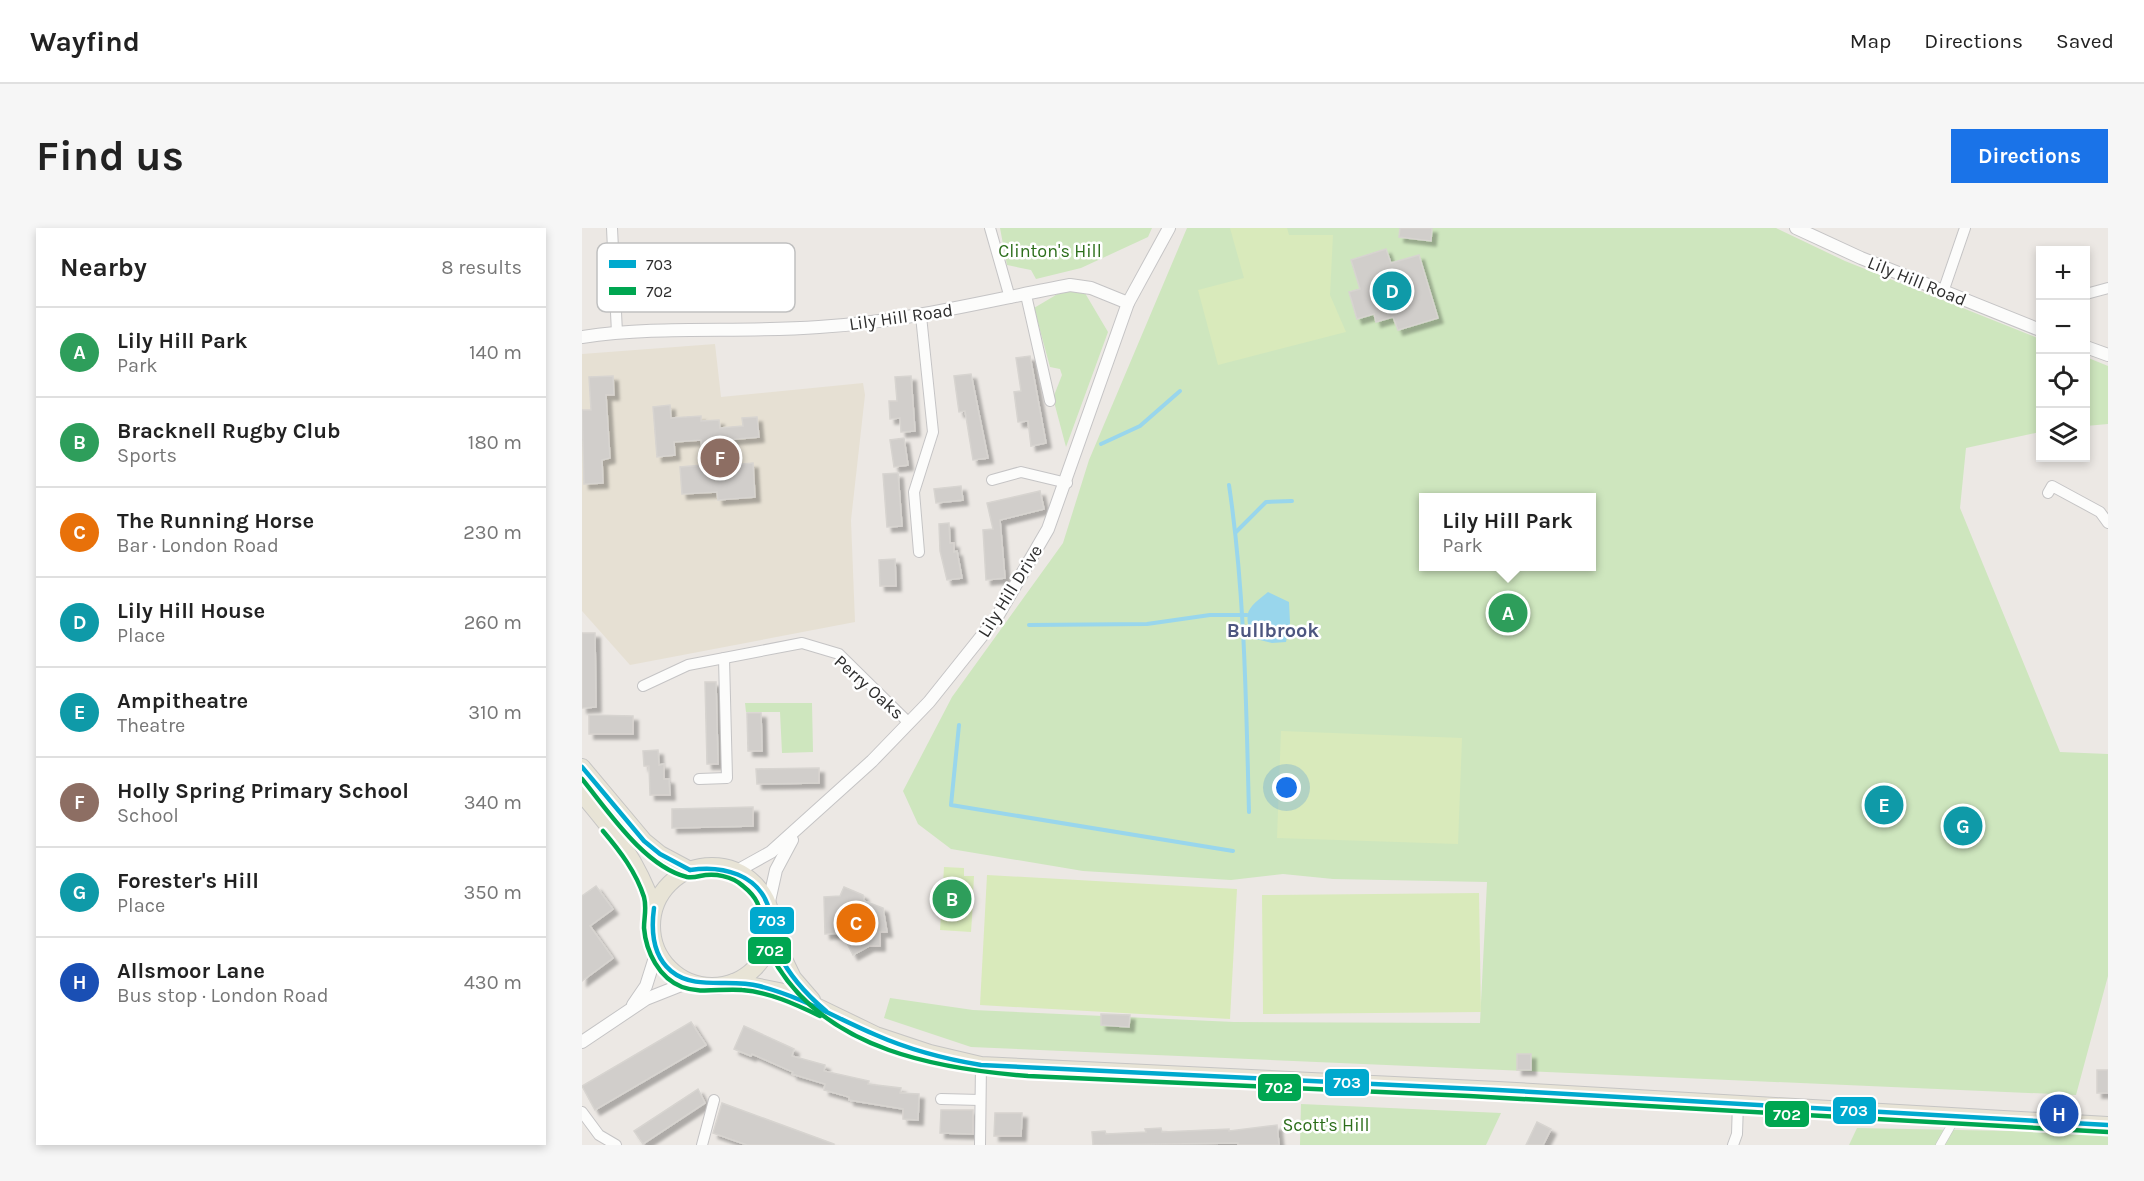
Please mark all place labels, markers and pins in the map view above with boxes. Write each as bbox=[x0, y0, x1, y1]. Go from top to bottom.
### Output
pin: D bbox=[1372, 268, 1412, 314]
pin: F bbox=[700, 436, 740, 480]
pin: A bbox=[1488, 590, 1528, 636]
pin: E bbox=[1864, 782, 1904, 828]
pin: G bbox=[1944, 804, 1982, 848]
pin: B bbox=[932, 876, 971, 922]
pin: C bbox=[836, 900, 876, 946]
pin: H bbox=[2040, 1092, 2078, 1136]

